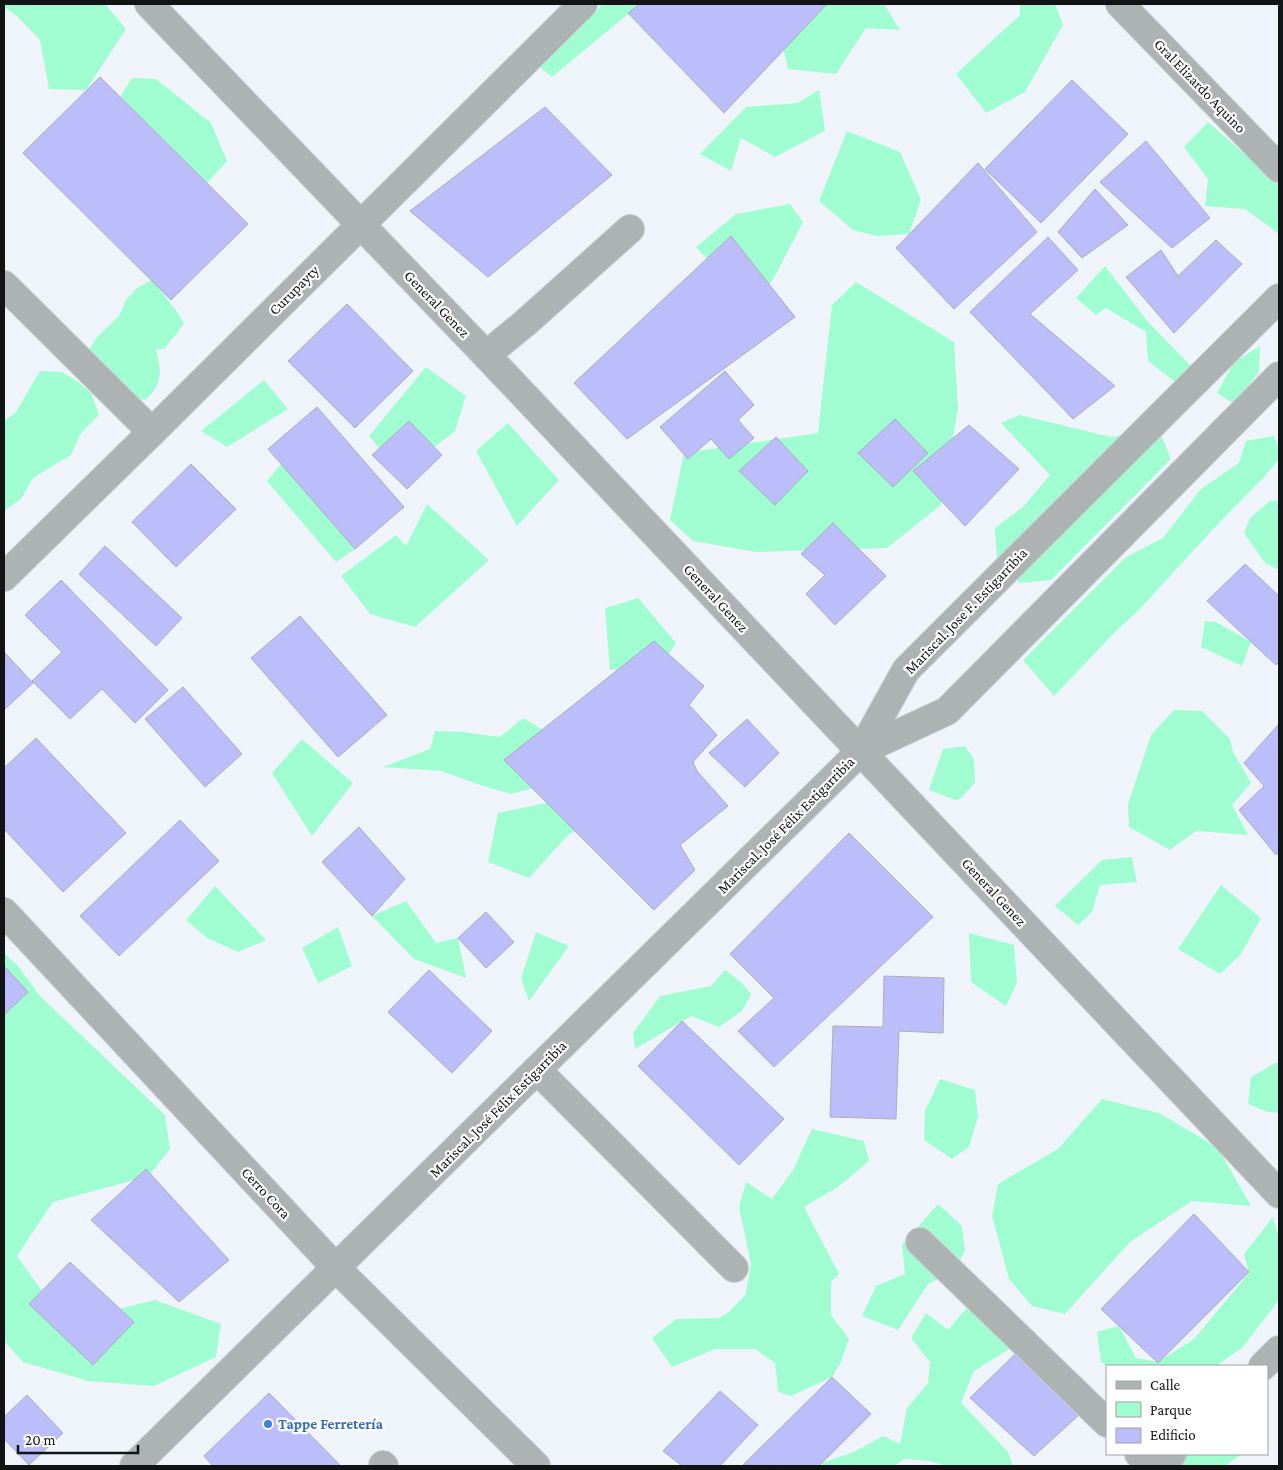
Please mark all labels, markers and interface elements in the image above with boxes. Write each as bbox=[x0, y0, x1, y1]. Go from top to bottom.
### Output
street label: Gral Elizardo Aquino bbox=[1150, 36, 1249, 137]
street label: Curupayty bbox=[266, 262, 323, 319]
street label: General Genez bbox=[401, 267, 473, 341]
street label: Mariscal. Jose F. Estigarribia bbox=[902, 545, 1031, 678]
street label: General Genez bbox=[681, 561, 751, 635]
street label: Mariscal. José Félix Estigarribia bbox=[714, 753, 858, 897]
street label: General Genez bbox=[959, 855, 1029, 929]
street label: Mariscal. José Félix Estigarribia bbox=[426, 1037, 570, 1181]
street label: Cerro Cora bbox=[238, 1164, 294, 1222]
legend bbox=[1106, 1365, 1268, 1455]
text: Calle bbox=[1150, 1377, 1181, 1393]
text: Parque bbox=[1150, 1402, 1192, 1419]
place label: Tappe Ferretería bbox=[278, 1416, 384, 1432]
marker: Tappe Ferretería bbox=[262, 1418, 274, 1430]
scale bar bbox=[18, 1422, 138, 1454]
text: Edificio bbox=[1150, 1427, 1196, 1443]
text: 20 m bbox=[25, 1432, 56, 1448]

